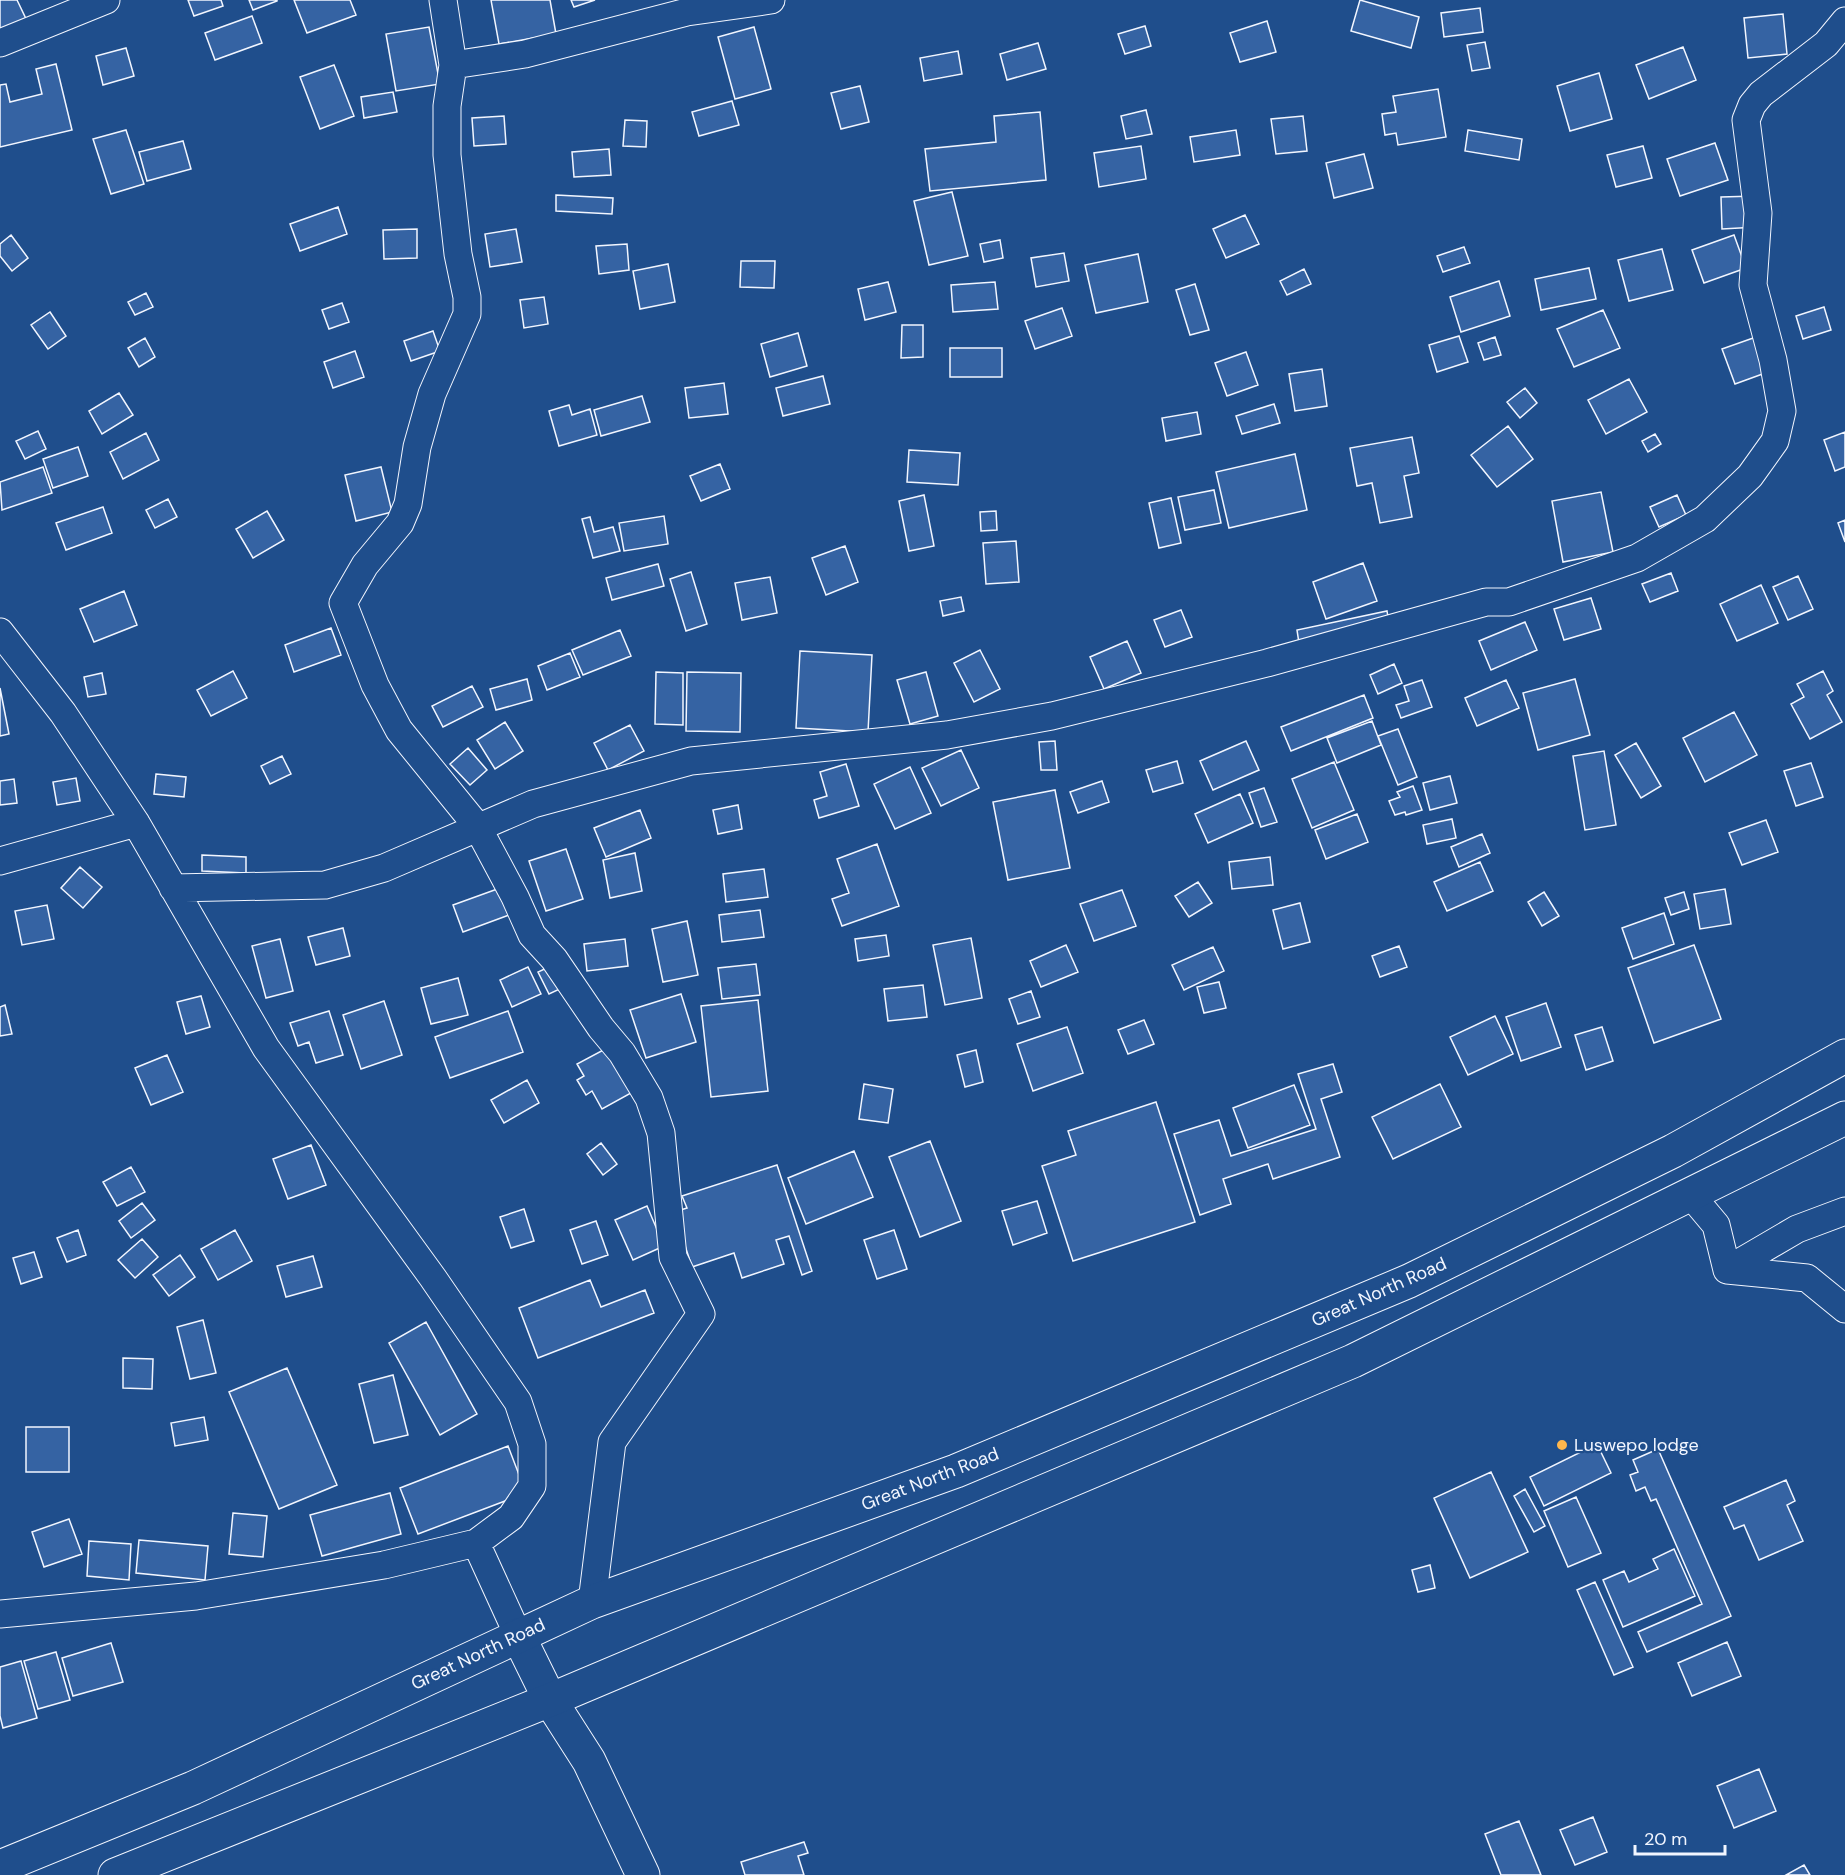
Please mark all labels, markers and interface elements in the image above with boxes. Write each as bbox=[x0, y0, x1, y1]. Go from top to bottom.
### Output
street label: Great North Road bbox=[1308, 1251, 1450, 1333]
place label: Luswepo lodge bbox=[1574, 1433, 1699, 1457]
marker: Luswepo lodge bbox=[1555, 1438, 1569, 1452]
street label: Great North Road bbox=[858, 1442, 1002, 1516]
street label: Great North Road bbox=[407, 1612, 549, 1696]
scale bar bbox=[1635, 1818, 1725, 1856]
text: 20 m bbox=[1644, 1827, 1687, 1851]

